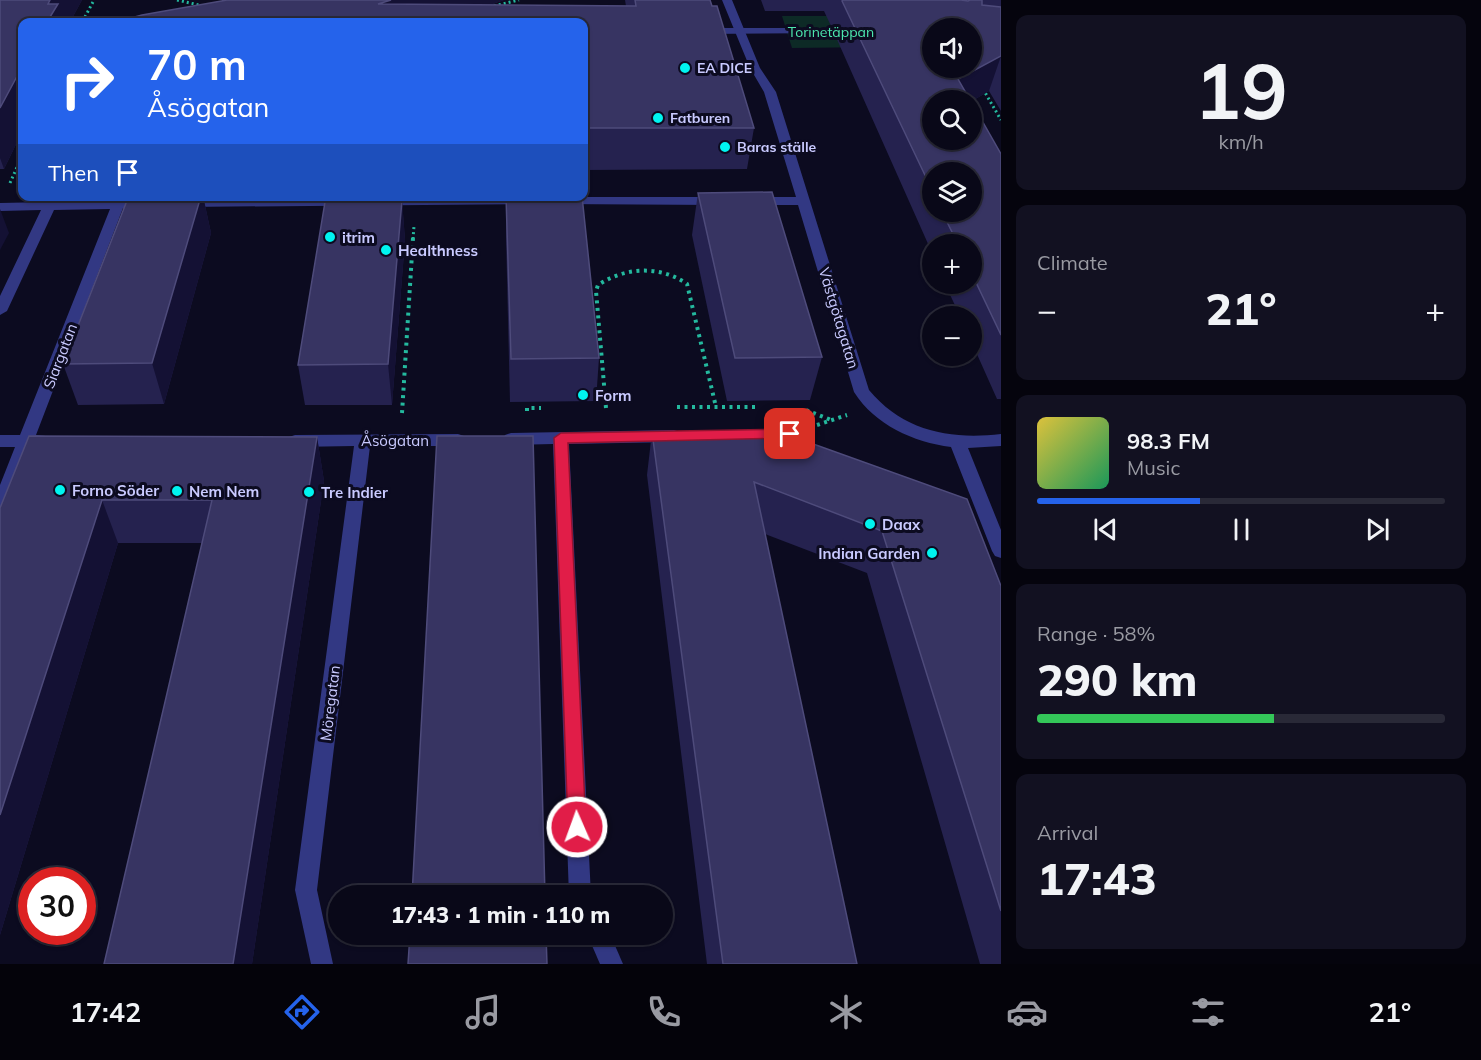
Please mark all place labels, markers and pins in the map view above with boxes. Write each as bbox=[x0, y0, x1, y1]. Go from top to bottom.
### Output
place label: EA DICE bbox=[697, 59, 752, 77]
marker: EA DICE bbox=[678, 61, 692, 75]
place label: Fatburen bbox=[670, 109, 730, 127]
marker: Fatburen bbox=[651, 111, 665, 125]
place label: Baras ställe bbox=[737, 138, 817, 156]
marker: Baras ställe bbox=[718, 140, 732, 154]
place label: itrim bbox=[342, 228, 375, 247]
marker: itrim bbox=[323, 230, 337, 244]
place label: Healthness bbox=[398, 241, 478, 260]
marker: Healthness bbox=[379, 243, 393, 257]
place label: Form bbox=[595, 386, 632, 405]
marker: Form bbox=[576, 388, 590, 402]
pin bbox=[764, 408, 815, 459]
place label: Forno Söder bbox=[72, 481, 159, 500]
place label: Nem Nem bbox=[189, 482, 259, 501]
marker: Forno Söder bbox=[53, 483, 67, 497]
place label: Tre Indier bbox=[321, 483, 388, 502]
marker: Nem Nem bbox=[170, 484, 184, 498]
marker: Tre Indier bbox=[302, 485, 316, 499]
place label: Daax bbox=[882, 515, 921, 534]
marker: Daax bbox=[863, 517, 877, 531]
place label: Indian Garden bbox=[818, 544, 920, 563]
marker: Indian Garden bbox=[925, 546, 939, 560]

